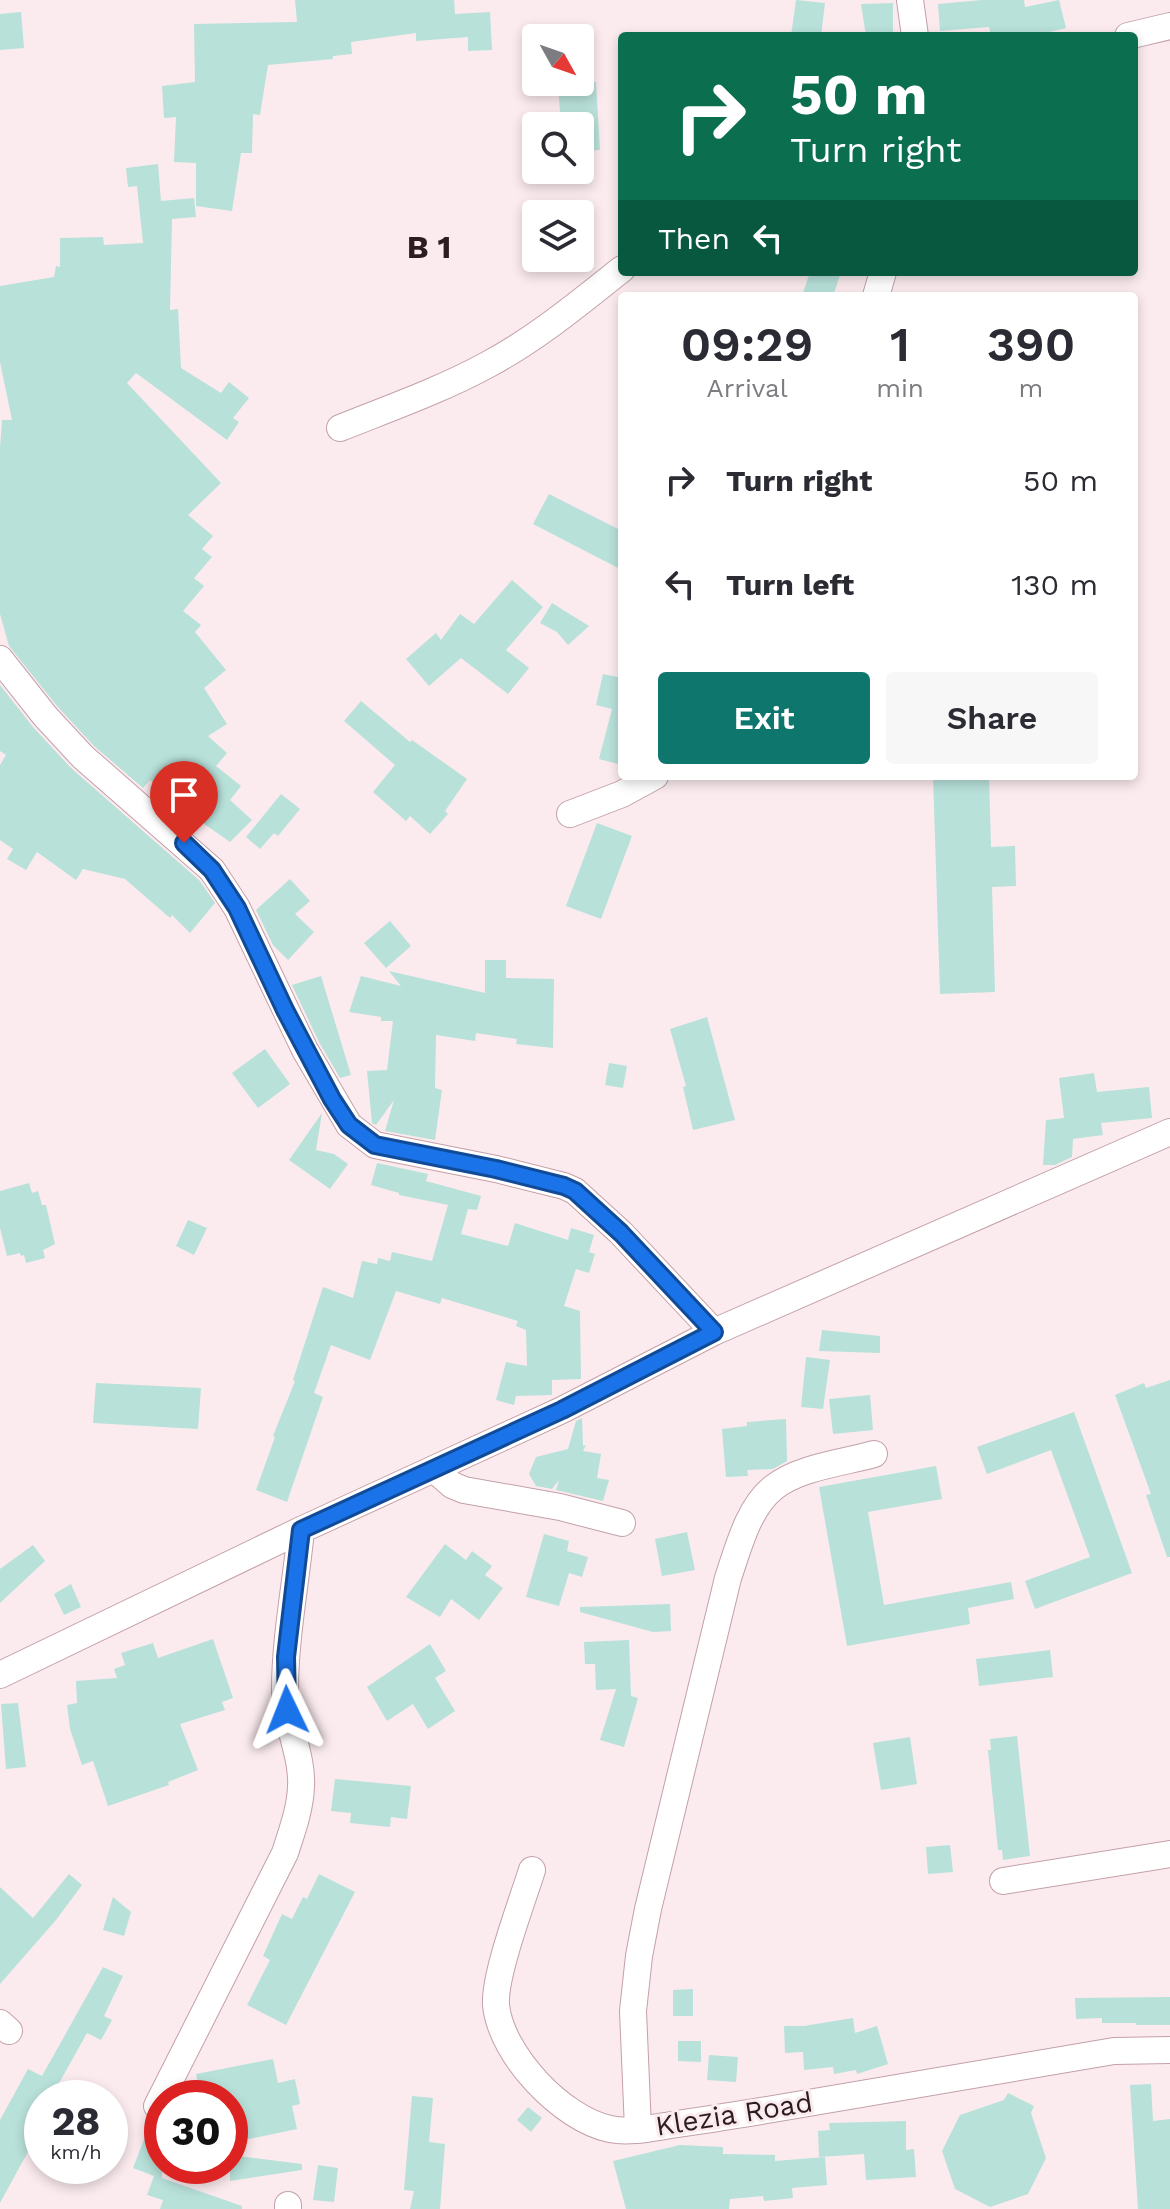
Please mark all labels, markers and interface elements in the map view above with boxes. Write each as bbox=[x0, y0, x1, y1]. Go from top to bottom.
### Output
north arrow bbox=[522, 24, 594, 96]
map controls bbox=[522, 24, 594, 272]
text: 50 m bbox=[790, 62, 927, 128]
icon: right bbox=[658, 64, 762, 168]
button: search bbox=[522, 112, 594, 184]
text: Turn right bbox=[790, 129, 961, 171]
button: layers bbox=[522, 200, 594, 272]
icon: left bbox=[746, 216, 790, 260]
text: Then bbox=[658, 221, 730, 256]
district label: B 1 bbox=[407, 228, 451, 266]
text: 09:29 bbox=[681, 316, 813, 373]
text: 1 bbox=[890, 316, 910, 373]
text: 390 bbox=[987, 316, 1075, 373]
text: Arrival bbox=[707, 373, 788, 403]
text: min bbox=[876, 373, 924, 403]
text: m bbox=[1019, 373, 1043, 403]
icon: right bbox=[658, 458, 702, 502]
text: Turn right bbox=[726, 463, 872, 498]
text: 50 m bbox=[1023, 463, 1098, 498]
icon: left bbox=[658, 562, 702, 606]
text: Turn left bbox=[726, 567, 854, 602]
text: 130 m bbox=[1011, 567, 1098, 602]
button: Exit bbox=[658, 672, 870, 764]
button: Share bbox=[886, 672, 1098, 764]
pin bbox=[150, 761, 218, 843]
icon: arrive bbox=[162, 773, 206, 817]
position arrow bbox=[245, 1668, 329, 1752]
speed limit sign: 30 bbox=[144, 2080, 248, 2184]
street label: Klezia Road bbox=[653, 2085, 815, 2143]
text: 28 bbox=[52, 2098, 100, 2145]
text: km/h bbox=[50, 2140, 102, 2164]

